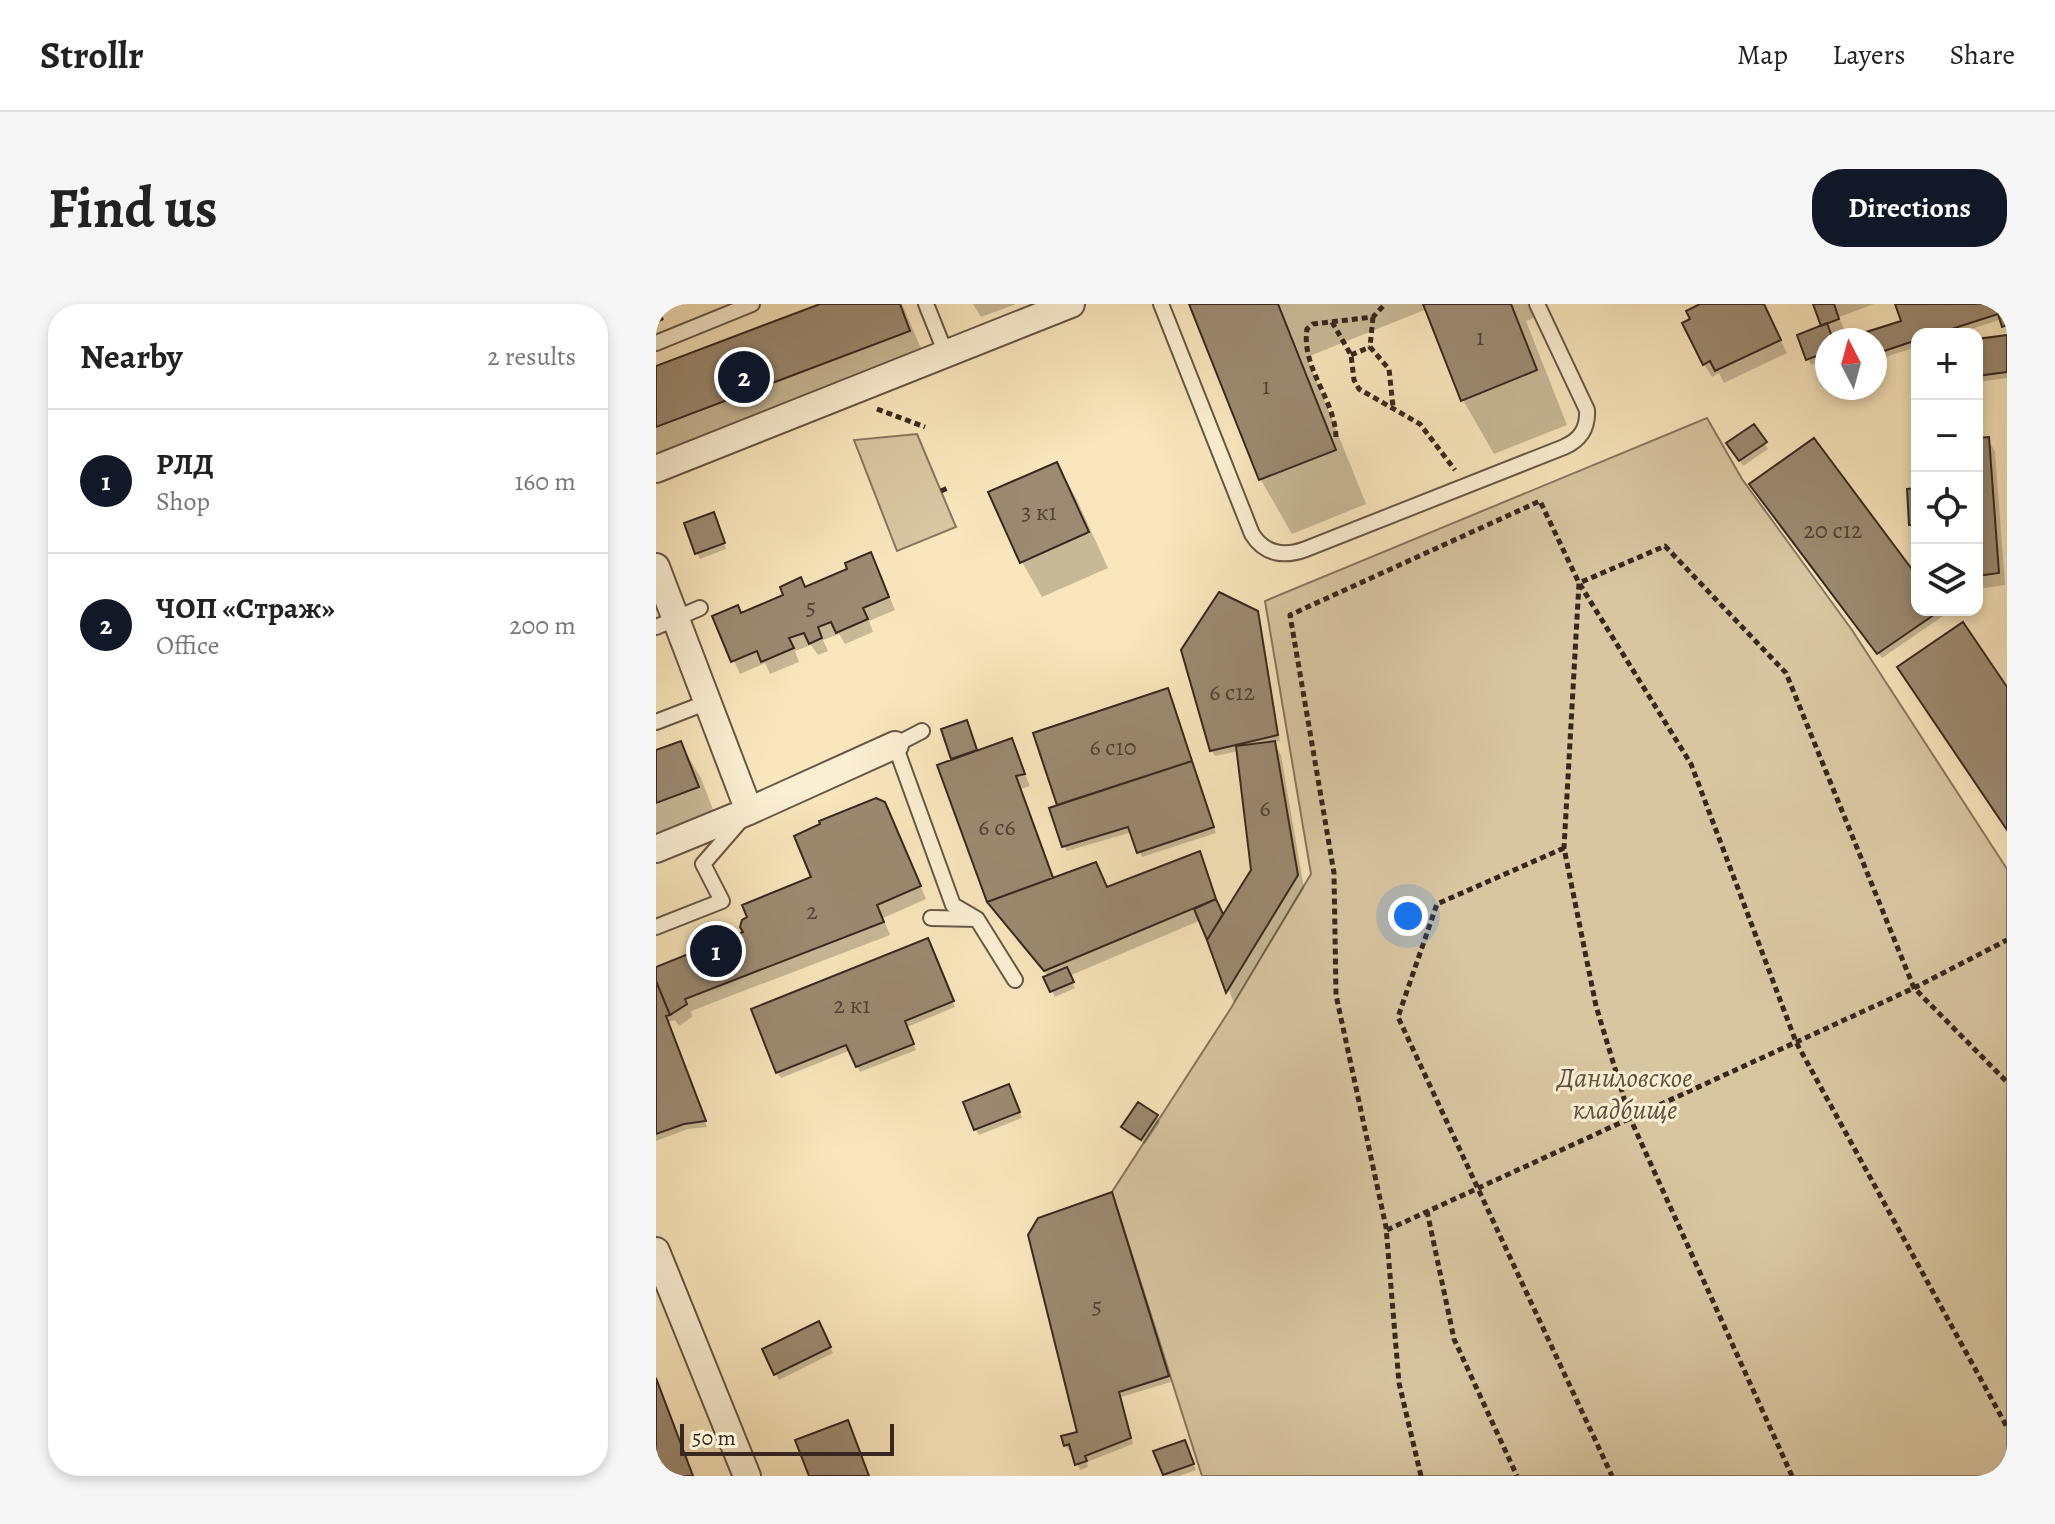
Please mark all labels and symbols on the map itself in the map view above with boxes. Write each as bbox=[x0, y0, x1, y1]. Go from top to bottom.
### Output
house number: 1 bbox=[1476, 321, 1484, 353]
north arrow bbox=[1815, 328, 1887, 400]
pin: 2 bbox=[718, 347, 770, 407]
house number: 1 bbox=[1262, 370, 1270, 402]
house number: 3 к1 bbox=[1021, 496, 1057, 528]
house number: 20 с12 bbox=[1804, 514, 1862, 546]
house number: 5 bbox=[806, 591, 816, 623]
house number: 6 c12 bbox=[1209, 676, 1255, 708]
house number: 6 c10 bbox=[1089, 731, 1137, 763]
house number: 6 bbox=[1259, 792, 1271, 824]
house number: 6 с6 bbox=[978, 811, 1016, 843]
house number: 2 bbox=[806, 895, 818, 927]
your location bbox=[1388, 896, 1428, 936]
pin: 1 bbox=[690, 921, 742, 981]
house number: 2 к1 bbox=[834, 989, 870, 1021]
park label: Даниловское кладбище bbox=[1556, 1059, 1692, 1129]
house number: 5 bbox=[1092, 1290, 1102, 1322]
scale bar bbox=[680, 1420, 894, 1456]

